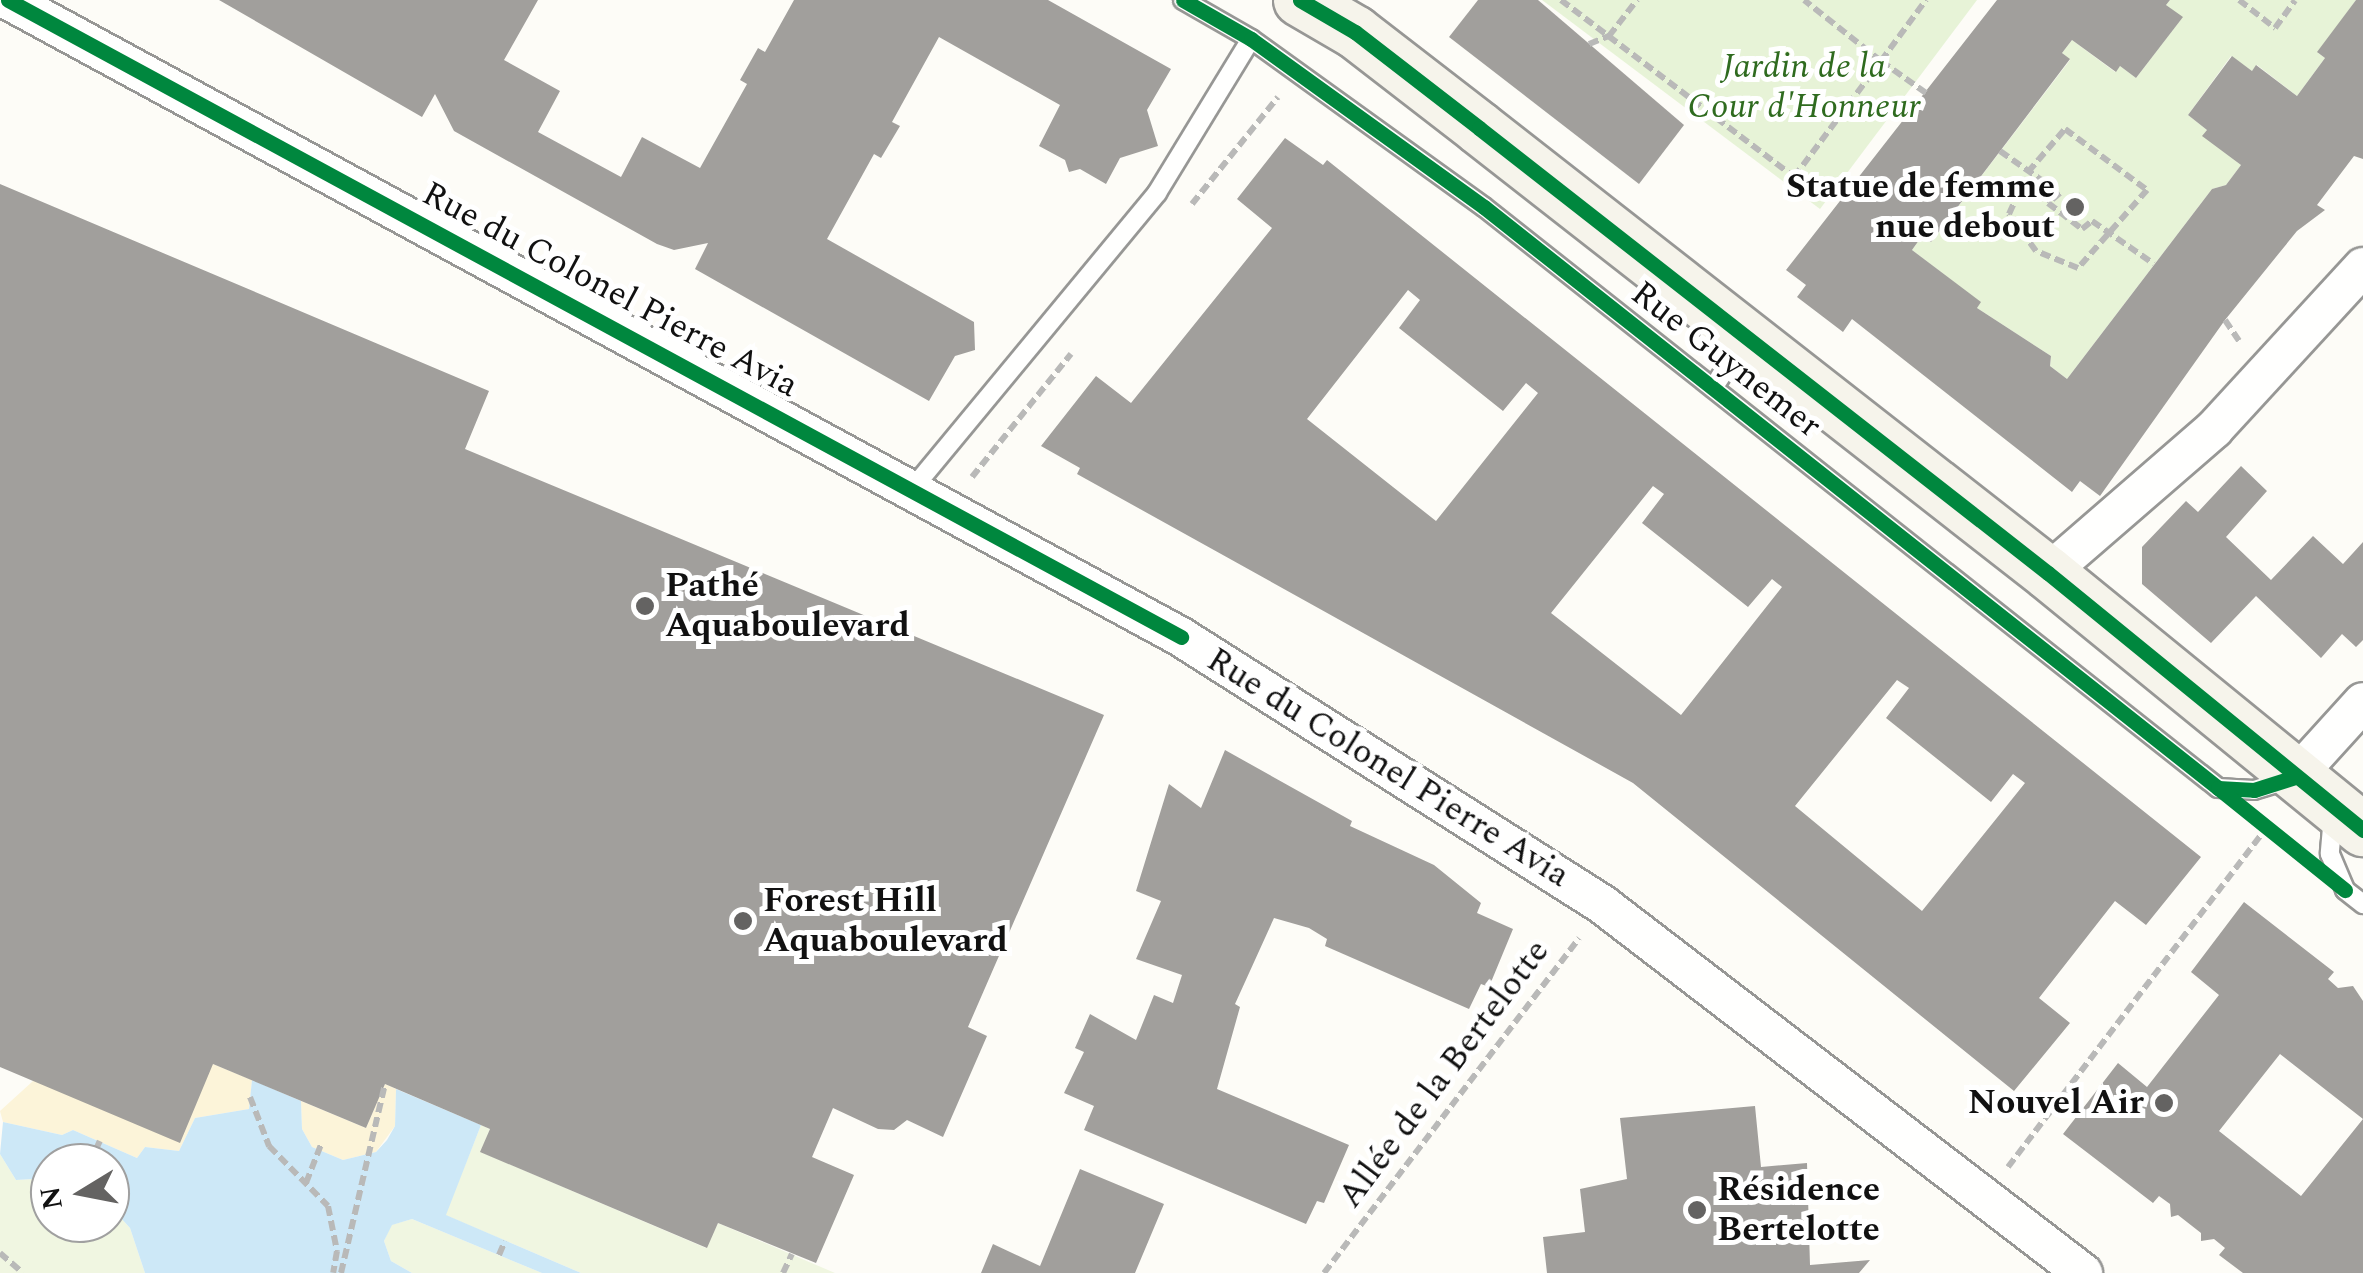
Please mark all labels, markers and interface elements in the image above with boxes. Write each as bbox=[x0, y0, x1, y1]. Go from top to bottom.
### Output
park label: Jardin de la Cour d'Honneur bbox=[1687, 46, 1921, 128]
place label: Statue de femme nue debout bbox=[1786, 166, 2055, 248]
street label: Rue du Colonel Pierre Avia bbox=[415, 173, 805, 407]
marker: Statue de femme nue debout bbox=[2064, 196, 2086, 218]
street label: Rue Guynemer bbox=[1622, 273, 1830, 447]
place label: Pathé Aquaboulevard bbox=[665, 565, 910, 647]
marker: Pathé Aquaboulevard bbox=[634, 595, 656, 617]
street label: Rue du Colonel Pierre Avia bbox=[1199, 639, 1577, 897]
place label: Forest Hill Aquaboulevard bbox=[763, 880, 1008, 962]
marker: Forest Hill Aquaboulevard bbox=[732, 910, 754, 932]
street label: Allée de la Bertelotte bbox=[1329, 932, 1559, 1216]
place label: Nouvel Air bbox=[1968, 1082, 2144, 1124]
marker: Nouvel Air bbox=[2153, 1092, 2175, 1114]
north arrow bbox=[30, 1143, 130, 1243]
place label: Résidence Bertelotte bbox=[1717, 1169, 1880, 1251]
text: N bbox=[29, 1183, 75, 1213]
marker: Résidence Bertelotte bbox=[1686, 1199, 1708, 1221]

